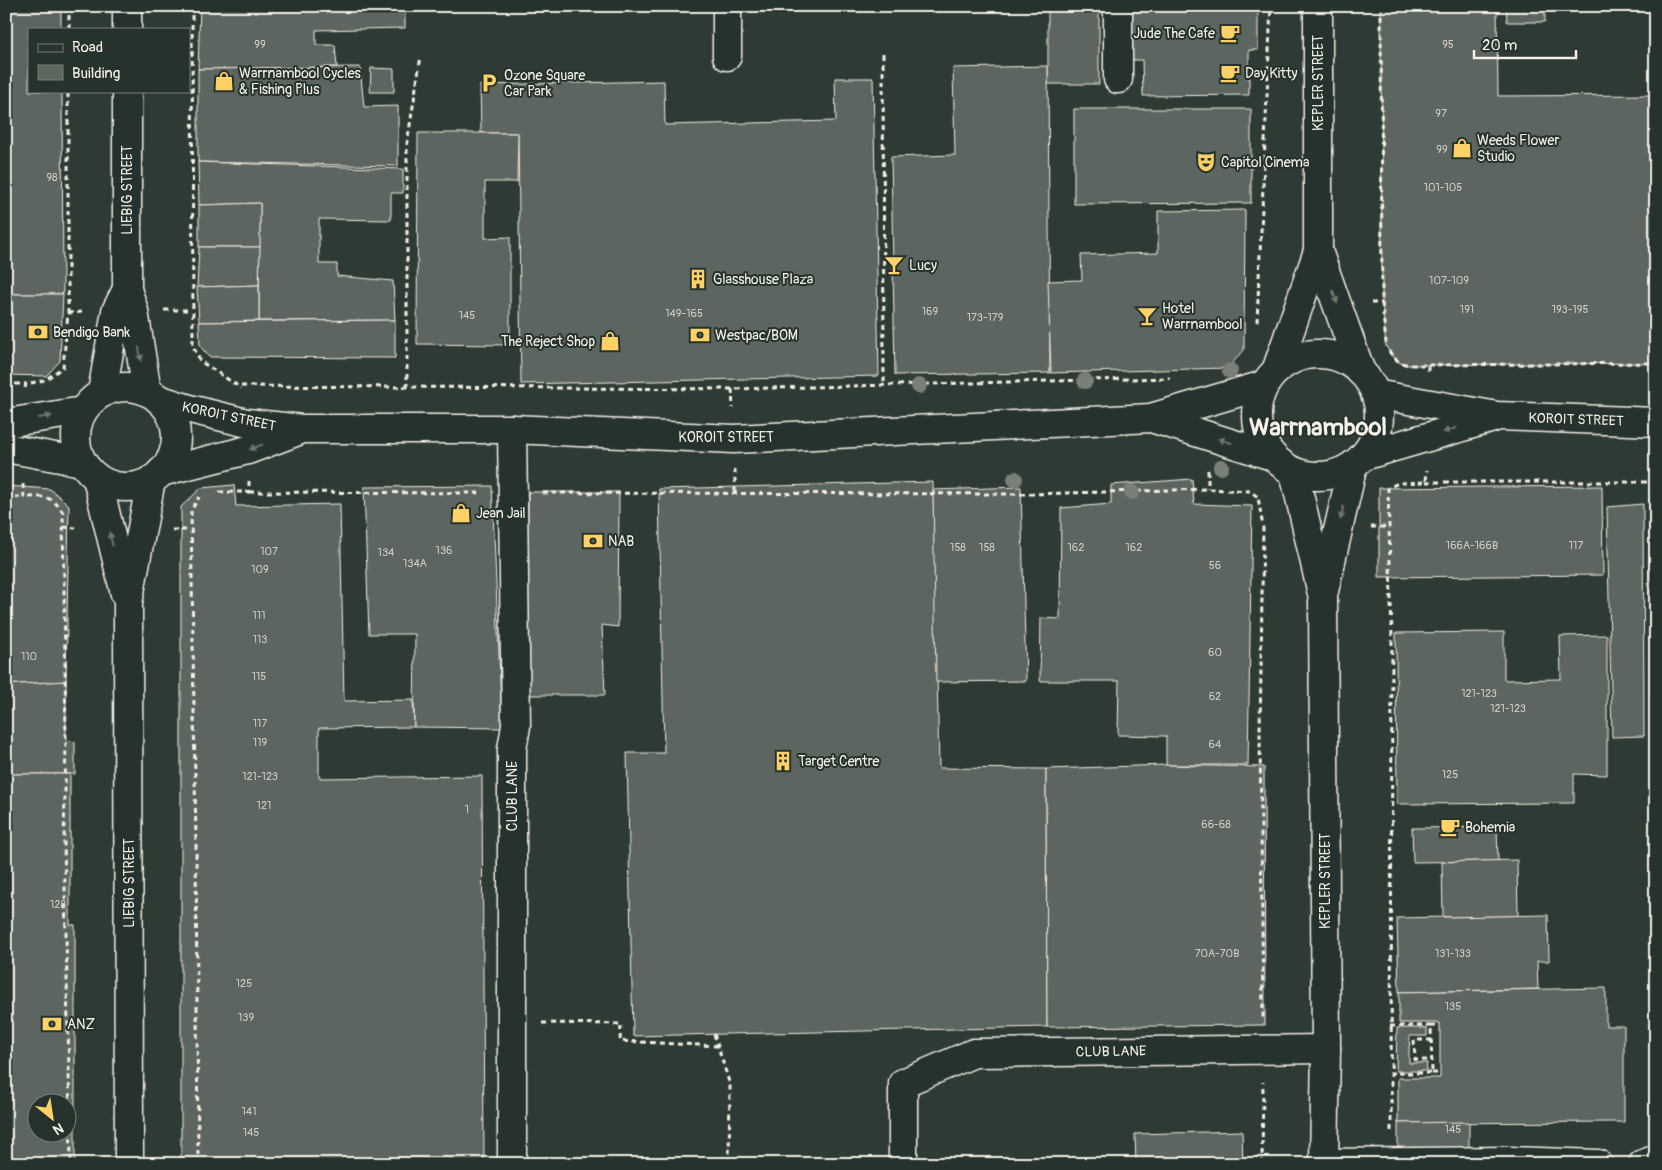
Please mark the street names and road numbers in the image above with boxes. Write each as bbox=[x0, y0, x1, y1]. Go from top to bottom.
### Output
street label: KEPLER STREET bbox=[1310, 35, 1327, 131]
street label: LIEBIG STREET bbox=[119, 145, 136, 235]
street label: KOROIT STREET bbox=[180, 398, 278, 435]
street label: KOROIT STREET bbox=[1528, 409, 1624, 430]
street label: KOROIT STREET bbox=[678, 429, 774, 446]
street label: CLUB LANE bbox=[504, 761, 521, 831]
street label: KEPLER STREET bbox=[1317, 833, 1334, 929]
street label: LIEBIG STREET bbox=[121, 838, 138, 928]
street label: CLUB LANE bbox=[1076, 1042, 1146, 1061]

